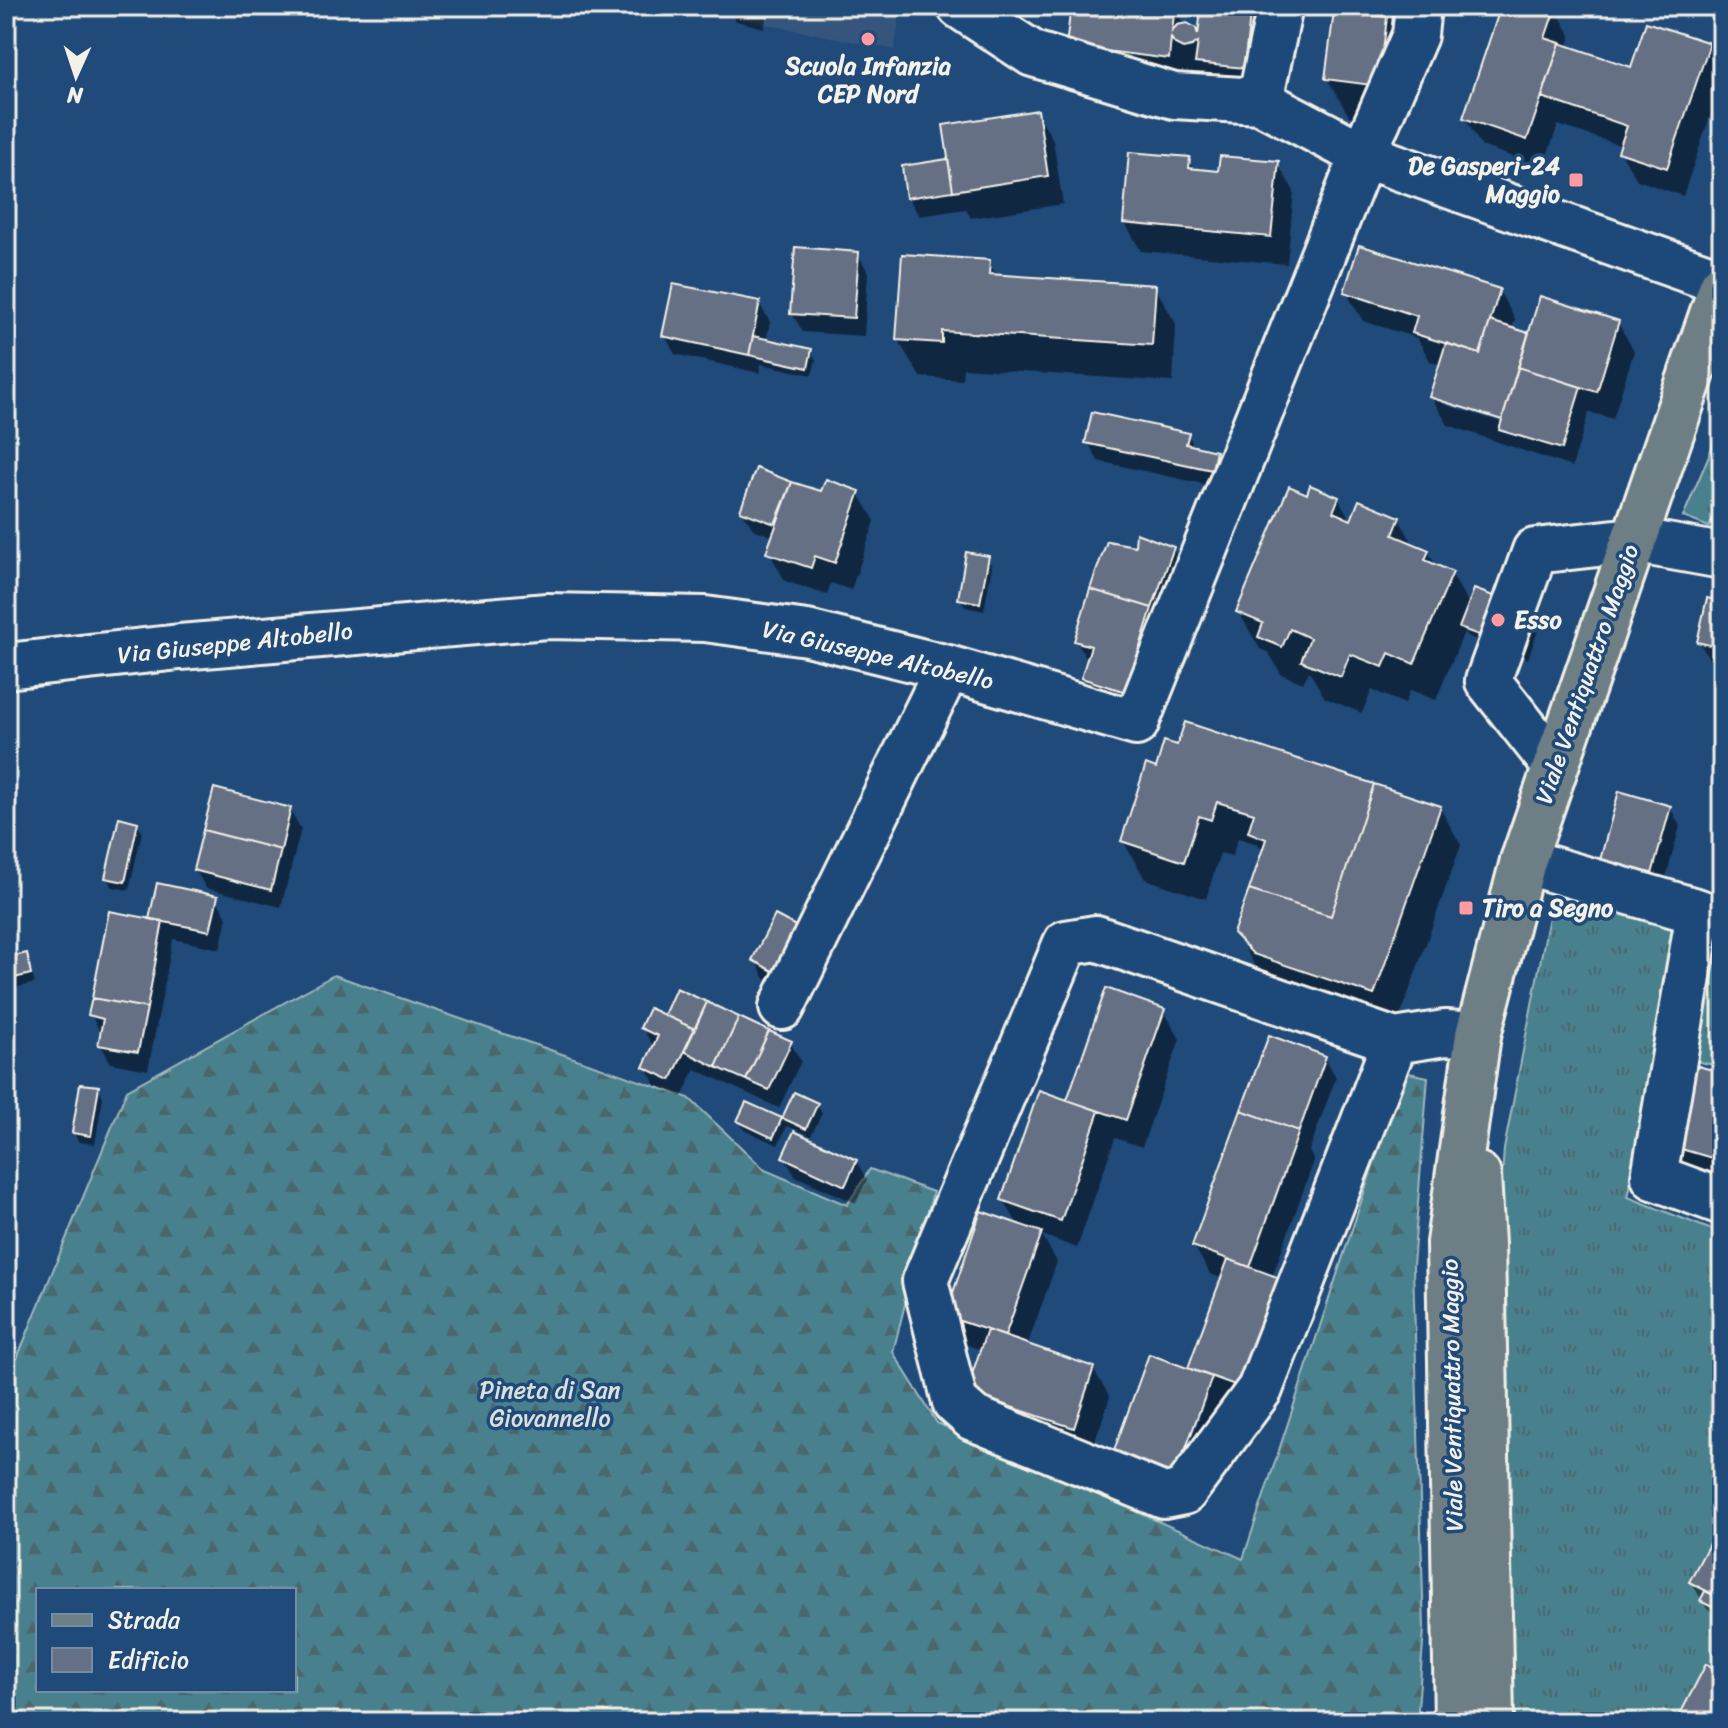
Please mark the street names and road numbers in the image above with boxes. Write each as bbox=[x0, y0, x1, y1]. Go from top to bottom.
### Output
street label: Viale Ventiquattro Maggio bbox=[1523, 538, 1651, 810]
street label: Via Giuseppe Altobello bbox=[758, 608, 998, 702]
street label: Via Giuseppe Altobello bbox=[115, 610, 355, 676]
street label: Viale Ventiquattro Maggio bbox=[1429, 1258, 1475, 1532]

